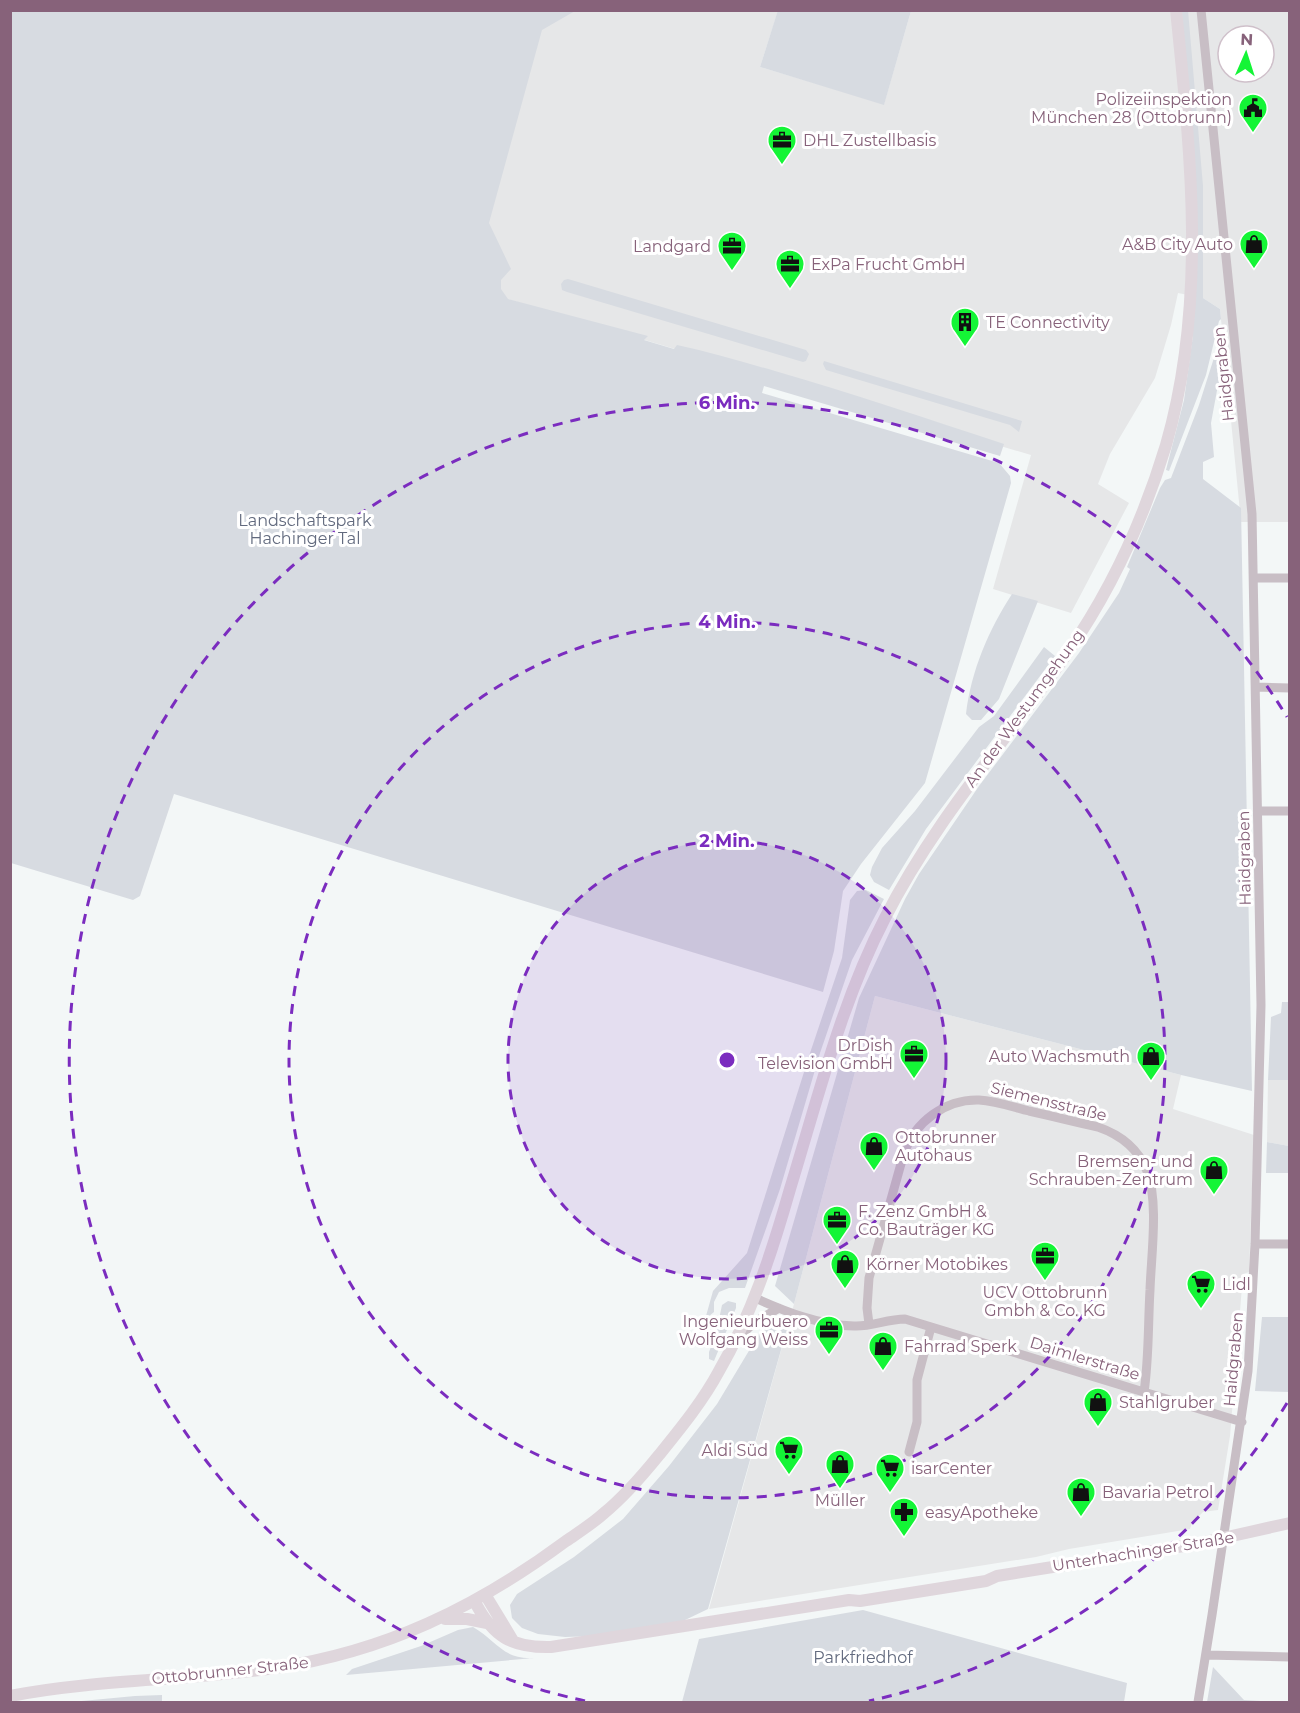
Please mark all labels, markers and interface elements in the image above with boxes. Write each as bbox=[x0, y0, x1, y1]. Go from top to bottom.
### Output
north arrow bbox=[1216, 24, 1276, 84]
text: N bbox=[1240, 30, 1254, 49]
place label: Polizeiinspektion München 28 (Ottobrunn) bbox=[1031, 90, 1232, 127]
public building icon: Polizeiinspektion München 28 (Ottobrunn) bbox=[1237, 92, 1269, 134]
office icon: DHL Zustellbasis bbox=[766, 124, 798, 166]
place label: DHL Zustellbasis bbox=[803, 131, 937, 150]
shop icon: A&B City Auto bbox=[1238, 228, 1270, 270]
office icon: Landgard bbox=[716, 230, 748, 272]
place label: A&B City Auto bbox=[1122, 235, 1233, 254]
place label: Landgard bbox=[633, 237, 711, 256]
office icon: ExPa Frucht GmbH bbox=[774, 248, 806, 290]
place label: ExPa Frucht GmbH bbox=[811, 255, 966, 274]
building icon: TE Connectivity bbox=[949, 306, 981, 348]
place label: TE Connectivity bbox=[986, 313, 1110, 332]
street label: Haidgraben bbox=[1209, 326, 1238, 422]
text: 6 Min. bbox=[699, 392, 755, 414]
park label: Landschaftspark Hachinger Tal bbox=[238, 511, 372, 548]
text: 4 Min. bbox=[698, 611, 756, 633]
street label: An der Westumgehung bbox=[961, 626, 1088, 791]
street label: Haidgraben bbox=[1234, 810, 1255, 906]
text: 2 Min. bbox=[699, 830, 755, 852]
place label: DrDish Television GmbH bbox=[758, 1036, 893, 1073]
office icon: DrDish Television GmbH bbox=[898, 1038, 930, 1080]
shop icon: Auto Wachsmuth bbox=[1135, 1040, 1167, 1082]
place label: Auto Wachsmuth bbox=[989, 1047, 1130, 1066]
centre of rings bbox=[717, 1050, 737, 1070]
street label: Siemensstraße bbox=[989, 1078, 1109, 1125]
place label: Ottobrunner Autohaus bbox=[895, 1128, 997, 1165]
shop icon: Ottobrunner Autohaus bbox=[858, 1130, 890, 1172]
place label: Bremsen- und Schrauben-Zentrum bbox=[1029, 1152, 1193, 1189]
shop icon: Bremsen- und Schrauben-Zentrum bbox=[1198, 1154, 1230, 1196]
place label: F. Zenz GmbH & Co. Bauträger KG bbox=[858, 1202, 995, 1239]
office icon: F. Zenz GmbH & Co. Bauträger KG bbox=[821, 1204, 853, 1246]
office icon: UCV Ottobrunn Gmbh & Co. KG bbox=[1029, 1240, 1061, 1282]
shop icon: Körner Motobikes bbox=[829, 1248, 861, 1290]
place label: Körner Motobikes bbox=[866, 1255, 1008, 1274]
supermarket icon: Lidl bbox=[1185, 1268, 1217, 1310]
place label: Lidl bbox=[1222, 1275, 1251, 1294]
place label: UCV Ottobrunn Gmbh & Co. KG bbox=[983, 1283, 1107, 1320]
street label: Haidgraben bbox=[1220, 1311, 1247, 1407]
place label: Ingenieurbuero Wolfgang Weiss bbox=[679, 1312, 808, 1349]
office icon: Ingenieurbuero Wolfgang Weiss bbox=[813, 1314, 845, 1356]
shop icon: Fahrrad Sperk bbox=[867, 1330, 899, 1372]
street label: Daimlerstraße bbox=[1027, 1333, 1142, 1384]
place label: Fahrrad Sperk bbox=[904, 1337, 1017, 1356]
shop icon: Stahlgruber bbox=[1082, 1386, 1114, 1428]
place label: Stahlgruber bbox=[1119, 1393, 1215, 1412]
supermarket icon: Aldi Süd bbox=[773, 1434, 805, 1476]
place label: Aldi Süd bbox=[701, 1441, 768, 1460]
shop icon: Müller bbox=[824, 1448, 856, 1490]
supermarket icon: isarCenter bbox=[874, 1452, 906, 1494]
place label: isarCenter bbox=[911, 1459, 992, 1478]
shop icon: Bavaria Petrol bbox=[1065, 1476, 1097, 1518]
place label: Bavaria Petrol bbox=[1102, 1483, 1213, 1502]
place label: Müller bbox=[815, 1491, 865, 1510]
pharmacy icon: easyApotheke bbox=[888, 1496, 920, 1538]
place label: easyApotheke bbox=[925, 1503, 1038, 1522]
street label: Unterhachinger Straße bbox=[1051, 1528, 1235, 1575]
park label: Parkfriedhof bbox=[813, 1648, 913, 1667]
street label: Ottobrunner Straße bbox=[151, 1653, 310, 1688]

